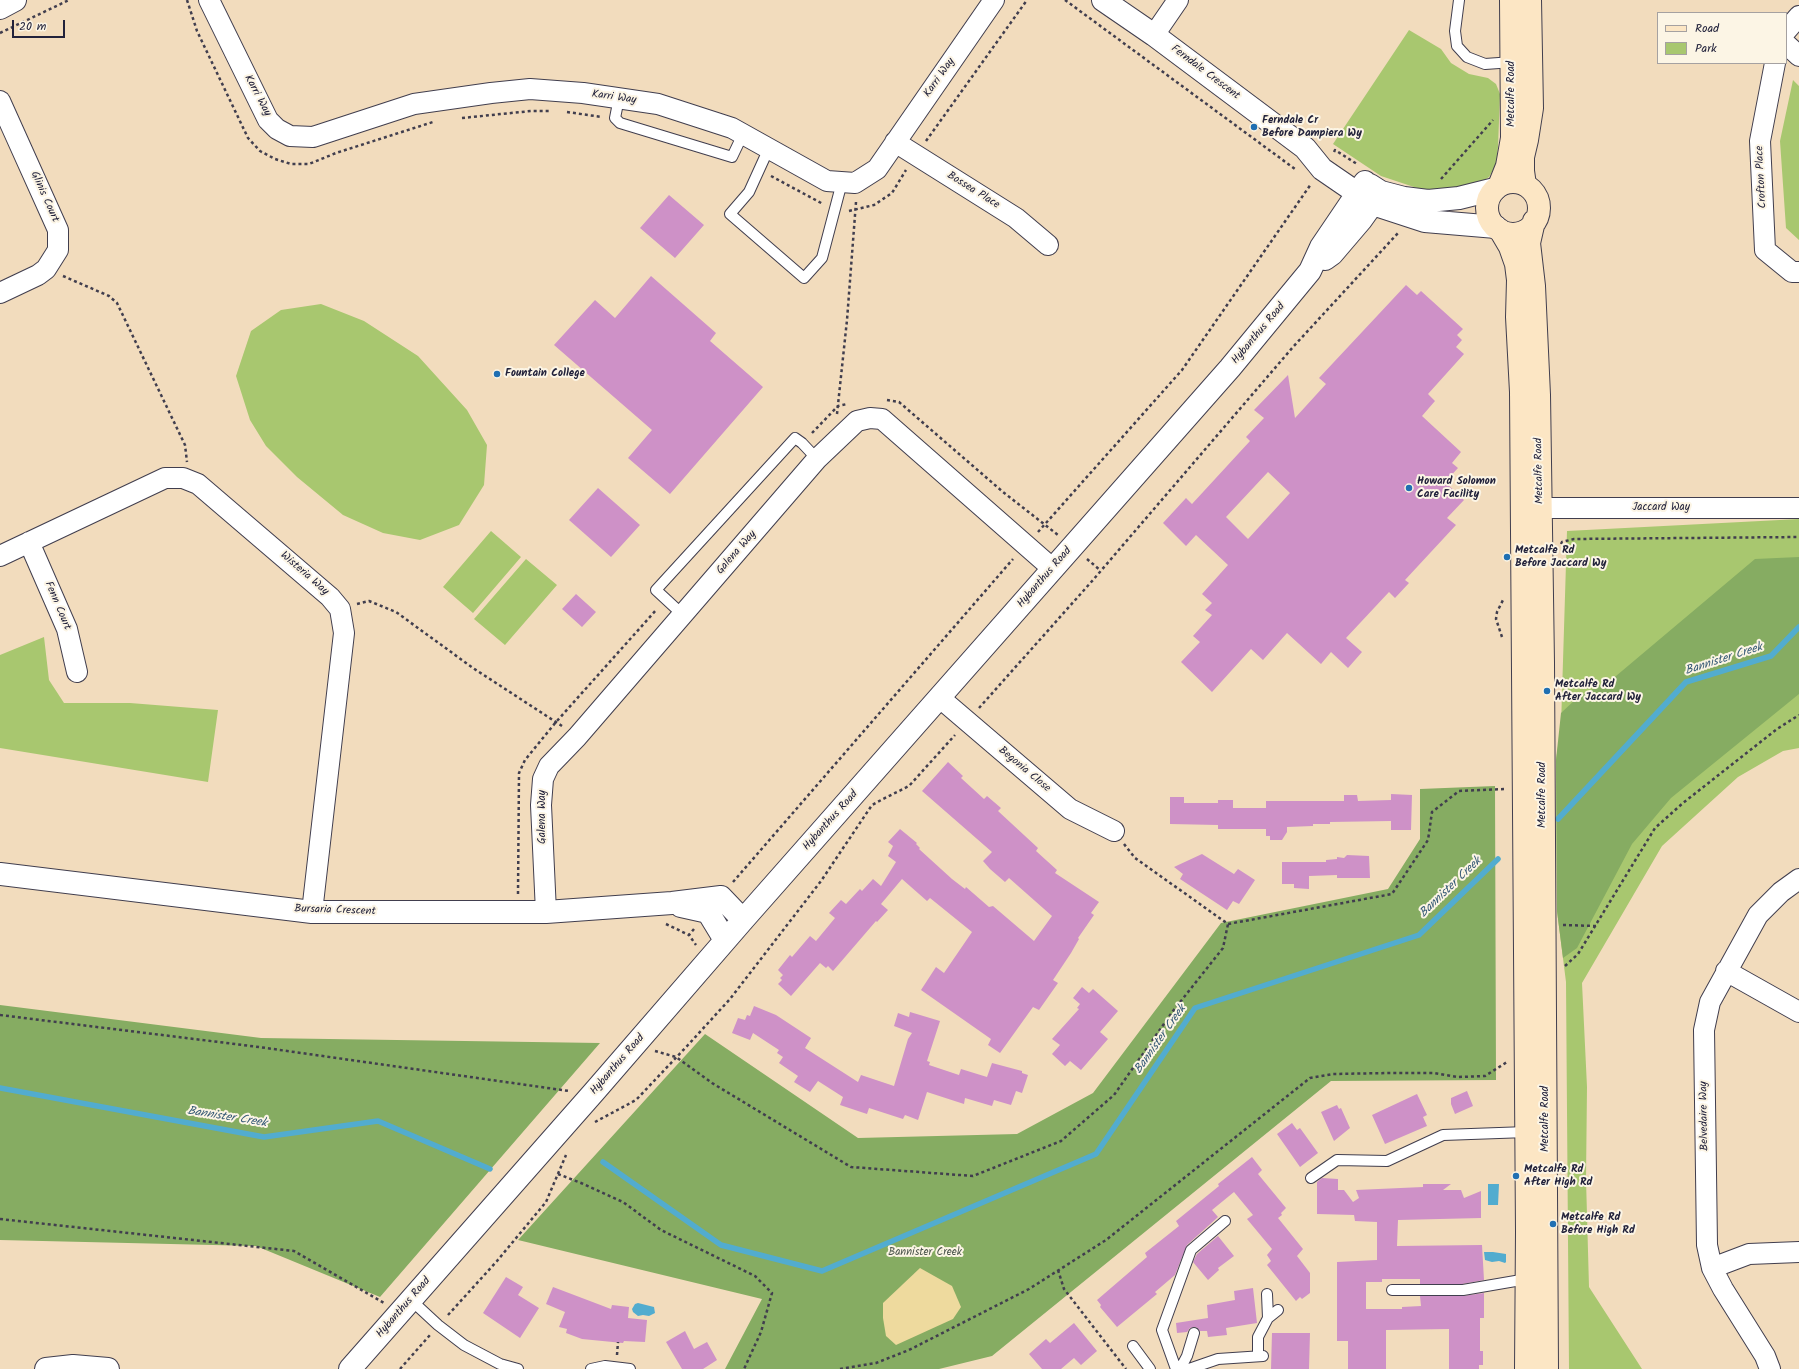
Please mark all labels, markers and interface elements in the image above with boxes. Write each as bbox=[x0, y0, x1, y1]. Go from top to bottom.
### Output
scale bar bbox=[14, 12, 67, 38]
legend bbox=[1657, 12, 1787, 64]
text: 20 m bbox=[19, 17, 46, 36]
text: Road bbox=[1695, 19, 1719, 38]
text: Park bbox=[1695, 39, 1717, 58]
street label: Ferndale Crescent bbox=[1168, 43, 1242, 103]
street label: Karri Way bbox=[922, 56, 958, 100]
street label: Metcalfe Road bbox=[1505, 61, 1519, 127]
street label: Karri Way bbox=[241, 73, 273, 119]
street label: Karri Way bbox=[591, 88, 637, 108]
place label: Ferndale Cr Before Dampiera Wy bbox=[1262, 114, 1362, 140]
marker: Ferndale Cr Before Dampiera Wy bbox=[1249, 122, 1259, 132]
street label: Crofton Place bbox=[1754, 145, 1770, 209]
street label: Glinis Court bbox=[27, 169, 61, 225]
street label: Bossea Place bbox=[944, 170, 1002, 212]
street label: Hybanthus Road bbox=[1230, 301, 1288, 367]
place label: Fountain College bbox=[505, 367, 585, 381]
marker: Fountain College bbox=[492, 369, 502, 379]
street label: Metcalfe Road bbox=[1533, 438, 1547, 504]
place label: Howard Solomon Care Facility bbox=[1417, 475, 1496, 501]
marker: Howard Solomon Care Facility bbox=[1404, 483, 1414, 493]
street label: Jaccard Way bbox=[1632, 501, 1690, 515]
street label: Galena Way bbox=[714, 528, 760, 578]
place label: Metcalfe Rd Before Jaccard Wy bbox=[1515, 544, 1606, 570]
street label: Hybanthus Road bbox=[1015, 545, 1075, 611]
street label: Wisteria Way bbox=[277, 549, 331, 599]
marker: Metcalfe Rd Before Jaccard Wy bbox=[1502, 552, 1512, 562]
street label: Fenn Court bbox=[41, 580, 73, 632]
water label: Bannister Creek bbox=[1684, 641, 1764, 679]
place label: Metcalfe Rd After Jaccard Wy bbox=[1555, 678, 1641, 704]
marker: Metcalfe Rd After Jaccard Wy bbox=[1542, 686, 1552, 696]
street label: Begonia Close bbox=[995, 744, 1053, 796]
street label: Metcalfe Road bbox=[1536, 762, 1550, 828]
street label: Hybanthus Road bbox=[801, 788, 861, 854]
street label: Galena Way bbox=[536, 790, 550, 844]
water label: Bannister Creek bbox=[1417, 855, 1485, 921]
street label: Bursaria Crescent bbox=[294, 903, 376, 919]
water label: Bannister Creek bbox=[1132, 1003, 1190, 1077]
street label: Hybanthus Road bbox=[588, 1032, 648, 1098]
street label: Belvedaire Way bbox=[1698, 1081, 1712, 1151]
street label: Metcalfe Road bbox=[1539, 1086, 1553, 1152]
water label: Bannister Creek bbox=[186, 1105, 268, 1131]
place label: Metcalfe Rd After High Rd bbox=[1524, 1163, 1593, 1189]
marker: Metcalfe Rd After High Rd bbox=[1511, 1171, 1521, 1181]
place label: Metcalfe Rd Before High Rd bbox=[1561, 1211, 1635, 1237]
marker: Metcalfe Rd Before High Rd bbox=[1548, 1219, 1558, 1229]
park label: Bannister Creek bbox=[888, 1246, 962, 1260]
street label: Hybanthus Road bbox=[374, 1275, 434, 1341]

